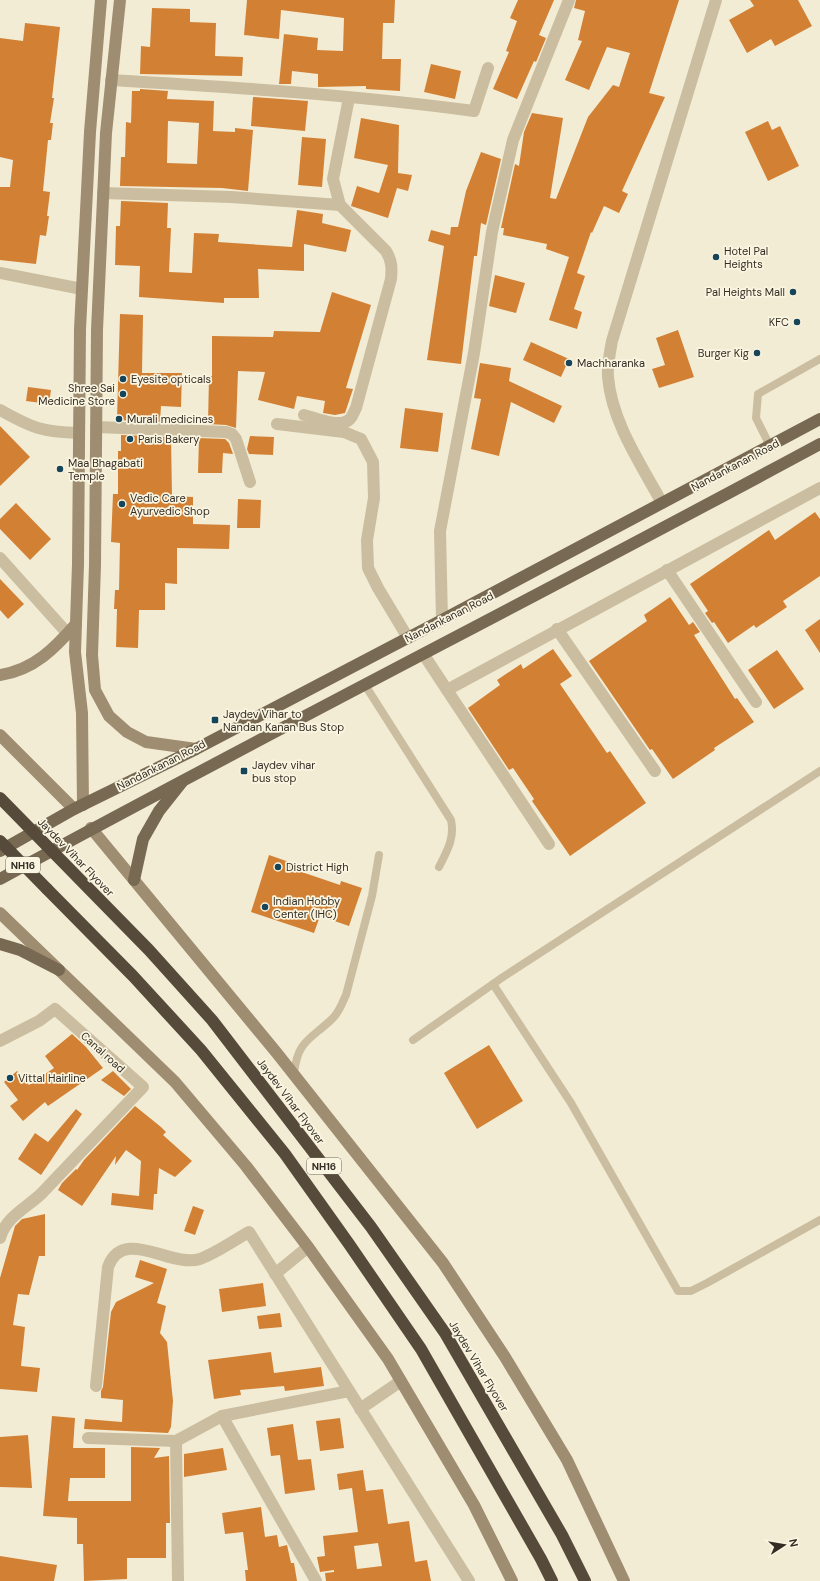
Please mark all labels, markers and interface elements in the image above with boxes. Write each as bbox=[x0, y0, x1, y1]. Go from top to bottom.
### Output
place label: Hotel Pal Heights bbox=[724, 244, 768, 271]
marker: Hotel Pal Heights bbox=[711, 252, 721, 262]
place label: Pal Heights Mall bbox=[706, 285, 785, 299]
marker: Pal Heights Mall bbox=[788, 287, 798, 297]
place label: KFC bbox=[769, 315, 789, 329]
marker: KFC bbox=[792, 317, 802, 327]
place label: Burger Kig bbox=[698, 346, 749, 360]
marker: Burger Kig bbox=[752, 348, 762, 358]
place label: Machharanka bbox=[577, 356, 645, 370]
marker: Machharanka bbox=[564, 358, 574, 368]
place label: Eyesite opticals bbox=[131, 372, 211, 386]
marker: Eyesite opticals bbox=[118, 374, 128, 384]
place label: Shree Sai Medicine Store bbox=[38, 381, 115, 408]
marker: Shree Sai Medicine Store bbox=[118, 389, 128, 399]
place label: Murali medicines bbox=[127, 412, 213, 426]
marker: Murali medicines bbox=[114, 414, 124, 424]
place label: Paris Bakery bbox=[138, 432, 199, 446]
marker: Paris Bakery bbox=[125, 434, 135, 444]
street label: Nandankanan Road bbox=[689, 436, 782, 494]
place label: Maa Bhagabati Temple bbox=[68, 456, 143, 483]
marker: Maa Bhagabati Temple bbox=[55, 464, 65, 474]
place label: Vedic Care Ayurvedic Shop bbox=[130, 491, 210, 518]
marker: Vedic Care Ayurvedic Shop bbox=[117, 499, 127, 509]
street label: Nandankanan Road bbox=[402, 589, 496, 645]
place label: Jaydev Vihar to Nandan Kanan Bus Stop bbox=[223, 707, 344, 734]
marker: Jaydev Vihar to Nandan Kanan Bus Stop bbox=[210, 715, 220, 725]
street label: Nandankanan Road bbox=[114, 737, 208, 793]
place label: Jaydev vihar bus stop bbox=[252, 758, 315, 785]
marker: Jaydev vihar bus stop bbox=[239, 766, 249, 776]
street label: Jaydev Vihar Flyover bbox=[35, 815, 117, 899]
road number: NH16 bbox=[6, 857, 40, 873]
place label: District High bbox=[286, 860, 348, 874]
marker: District High bbox=[273, 862, 283, 872]
place label: Indian Hobby Center (IHC) bbox=[273, 894, 340, 921]
marker: Indian Hobby Center (IHC) bbox=[260, 902, 270, 912]
street label: Canal road bbox=[78, 1028, 128, 1076]
street label: Jaydev Vihar Flyover bbox=[254, 1055, 328, 1147]
place label: Vittal Hairline bbox=[18, 1071, 86, 1085]
marker: Vittal Hairline bbox=[5, 1073, 15, 1083]
road number: NH16 bbox=[307, 1158, 341, 1174]
street label: Jaydev Vihar Flyover bbox=[446, 1318, 512, 1414]
north arrow bbox=[764, 1525, 804, 1565]
text: N bbox=[786, 1538, 801, 1548]

